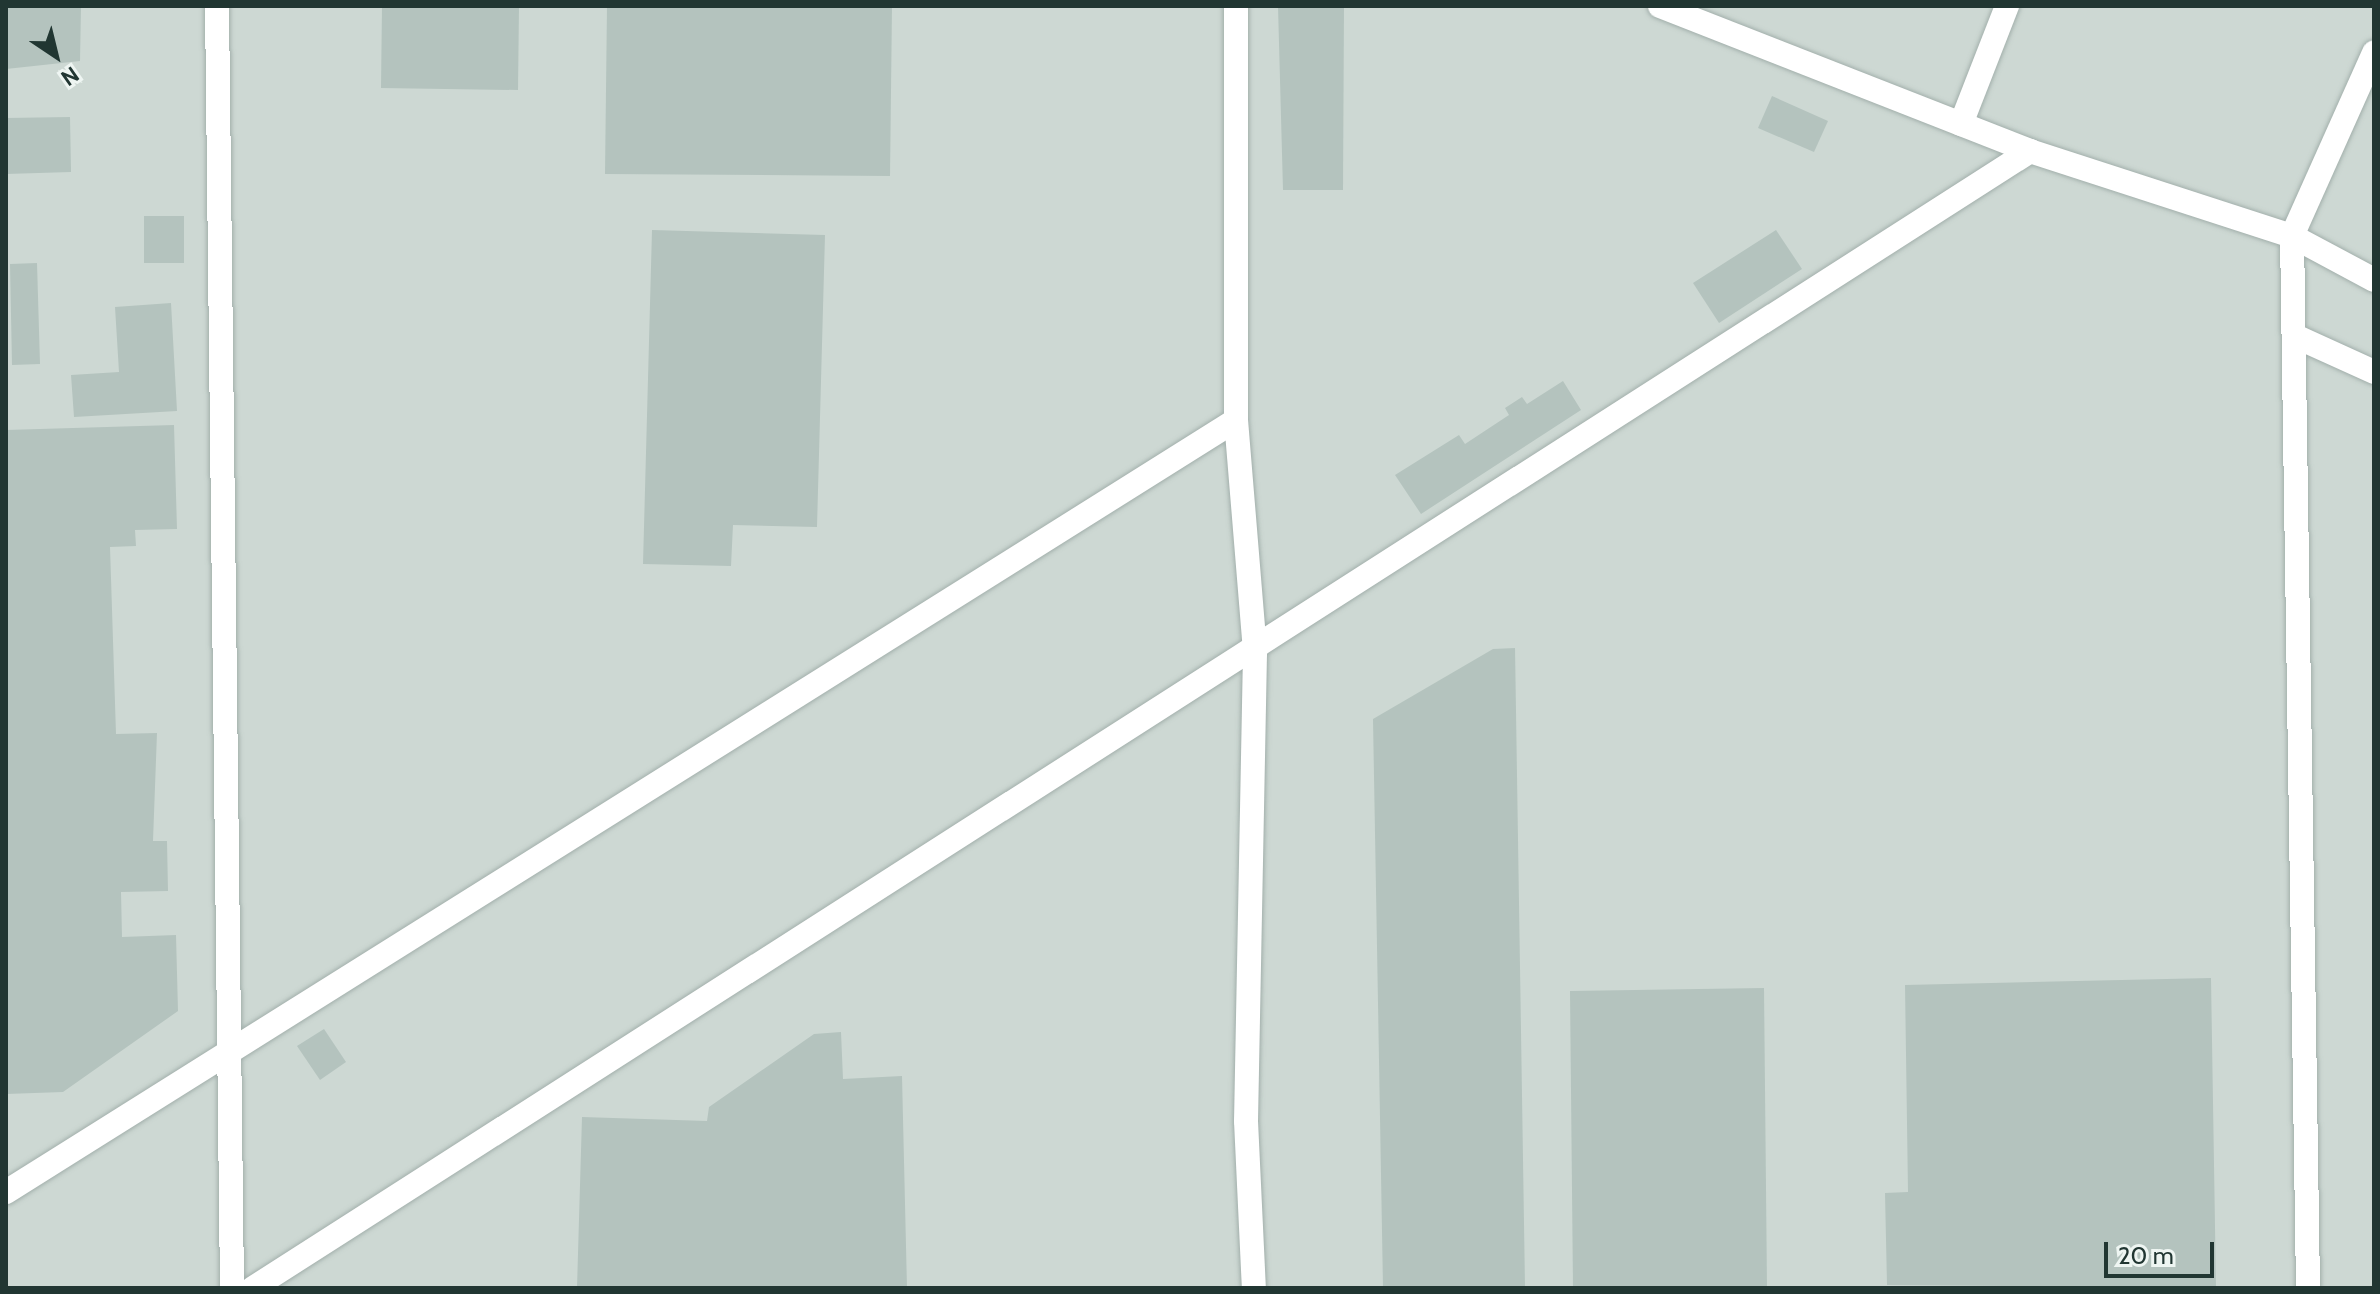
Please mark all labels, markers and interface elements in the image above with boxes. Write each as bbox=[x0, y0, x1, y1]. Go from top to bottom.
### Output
north arrow bbox=[16, 16, 96, 96]
text: N bbox=[56, 61, 84, 92]
scale bar bbox=[2108, 1226, 2218, 1276]
text: 20 m bbox=[2118, 1241, 2174, 1270]

